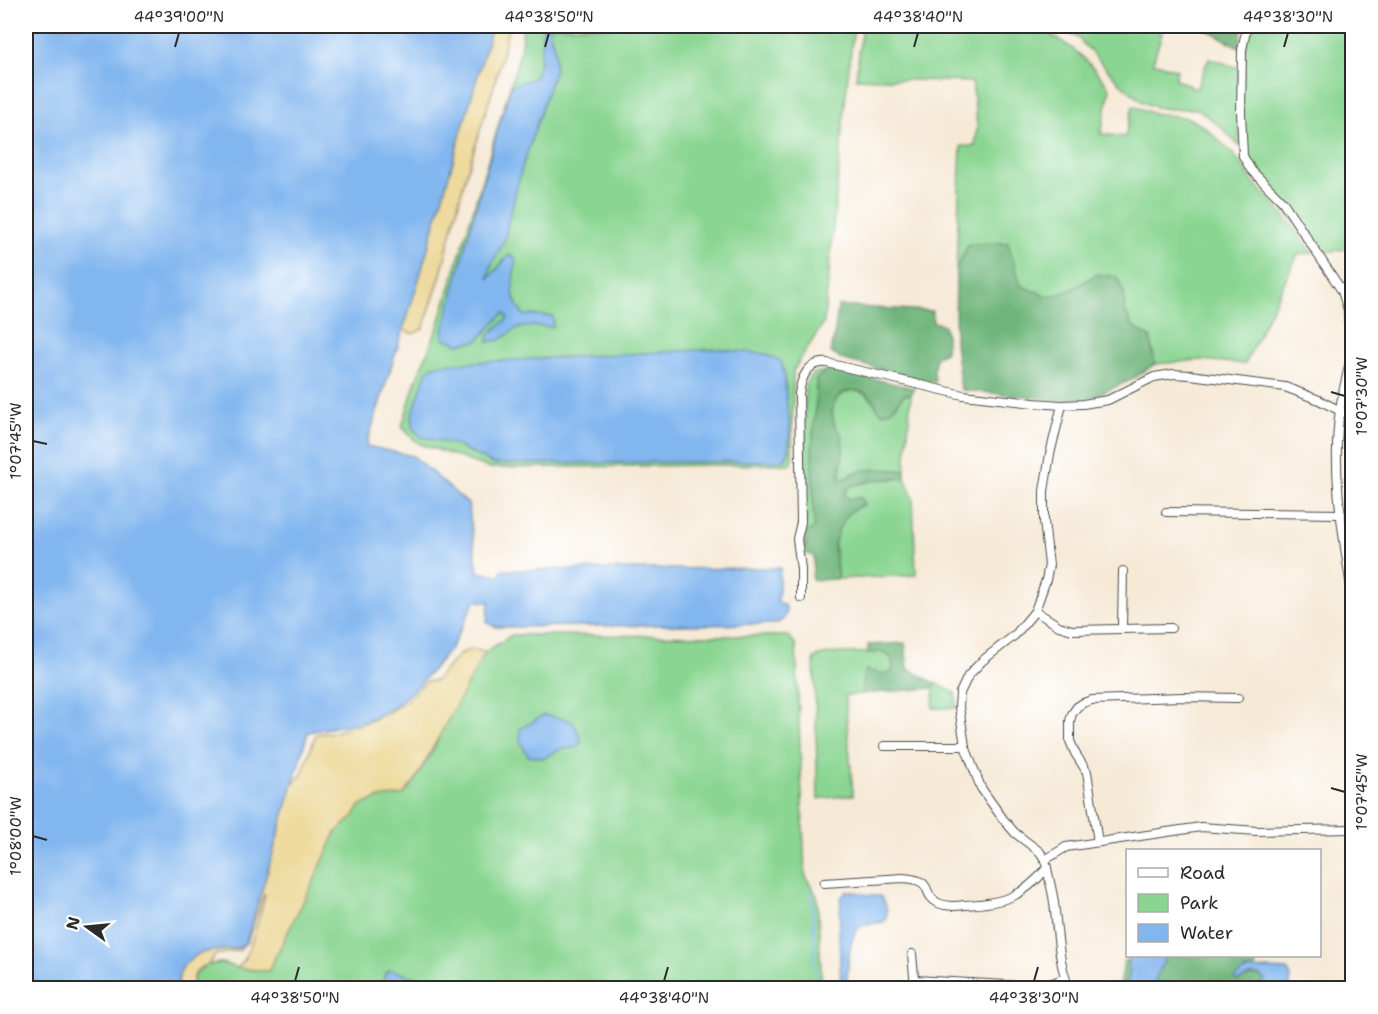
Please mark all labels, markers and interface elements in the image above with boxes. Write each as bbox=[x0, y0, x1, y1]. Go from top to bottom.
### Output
text: 44°39'00"N bbox=[134, 7, 224, 27]
text: 44°38'50"N bbox=[504, 7, 594, 27]
text: 44°38'40"N bbox=[873, 7, 963, 27]
text: 44°38'30"N bbox=[1243, 7, 1333, 27]
text: 1°07'30"W bbox=[1352, 356, 1372, 436]
text: 1°07'45"W bbox=[6, 402, 26, 480]
text: 1°07'45"W bbox=[1352, 753, 1372, 831]
text: 1°08'00"W bbox=[6, 796, 26, 876]
legend bbox=[1126, 849, 1321, 957]
text: Road bbox=[1180, 861, 1225, 885]
text: Park bbox=[1180, 891, 1219, 915]
north arrow bbox=[57, 897, 117, 957]
text: N bbox=[61, 914, 85, 932]
text: Water bbox=[1180, 921, 1233, 945]
text: 44°38'50"N bbox=[250, 988, 340, 1008]
text: 44°38'40"N bbox=[619, 988, 709, 1008]
text: 44°38'30"N bbox=[989, 988, 1079, 1008]

